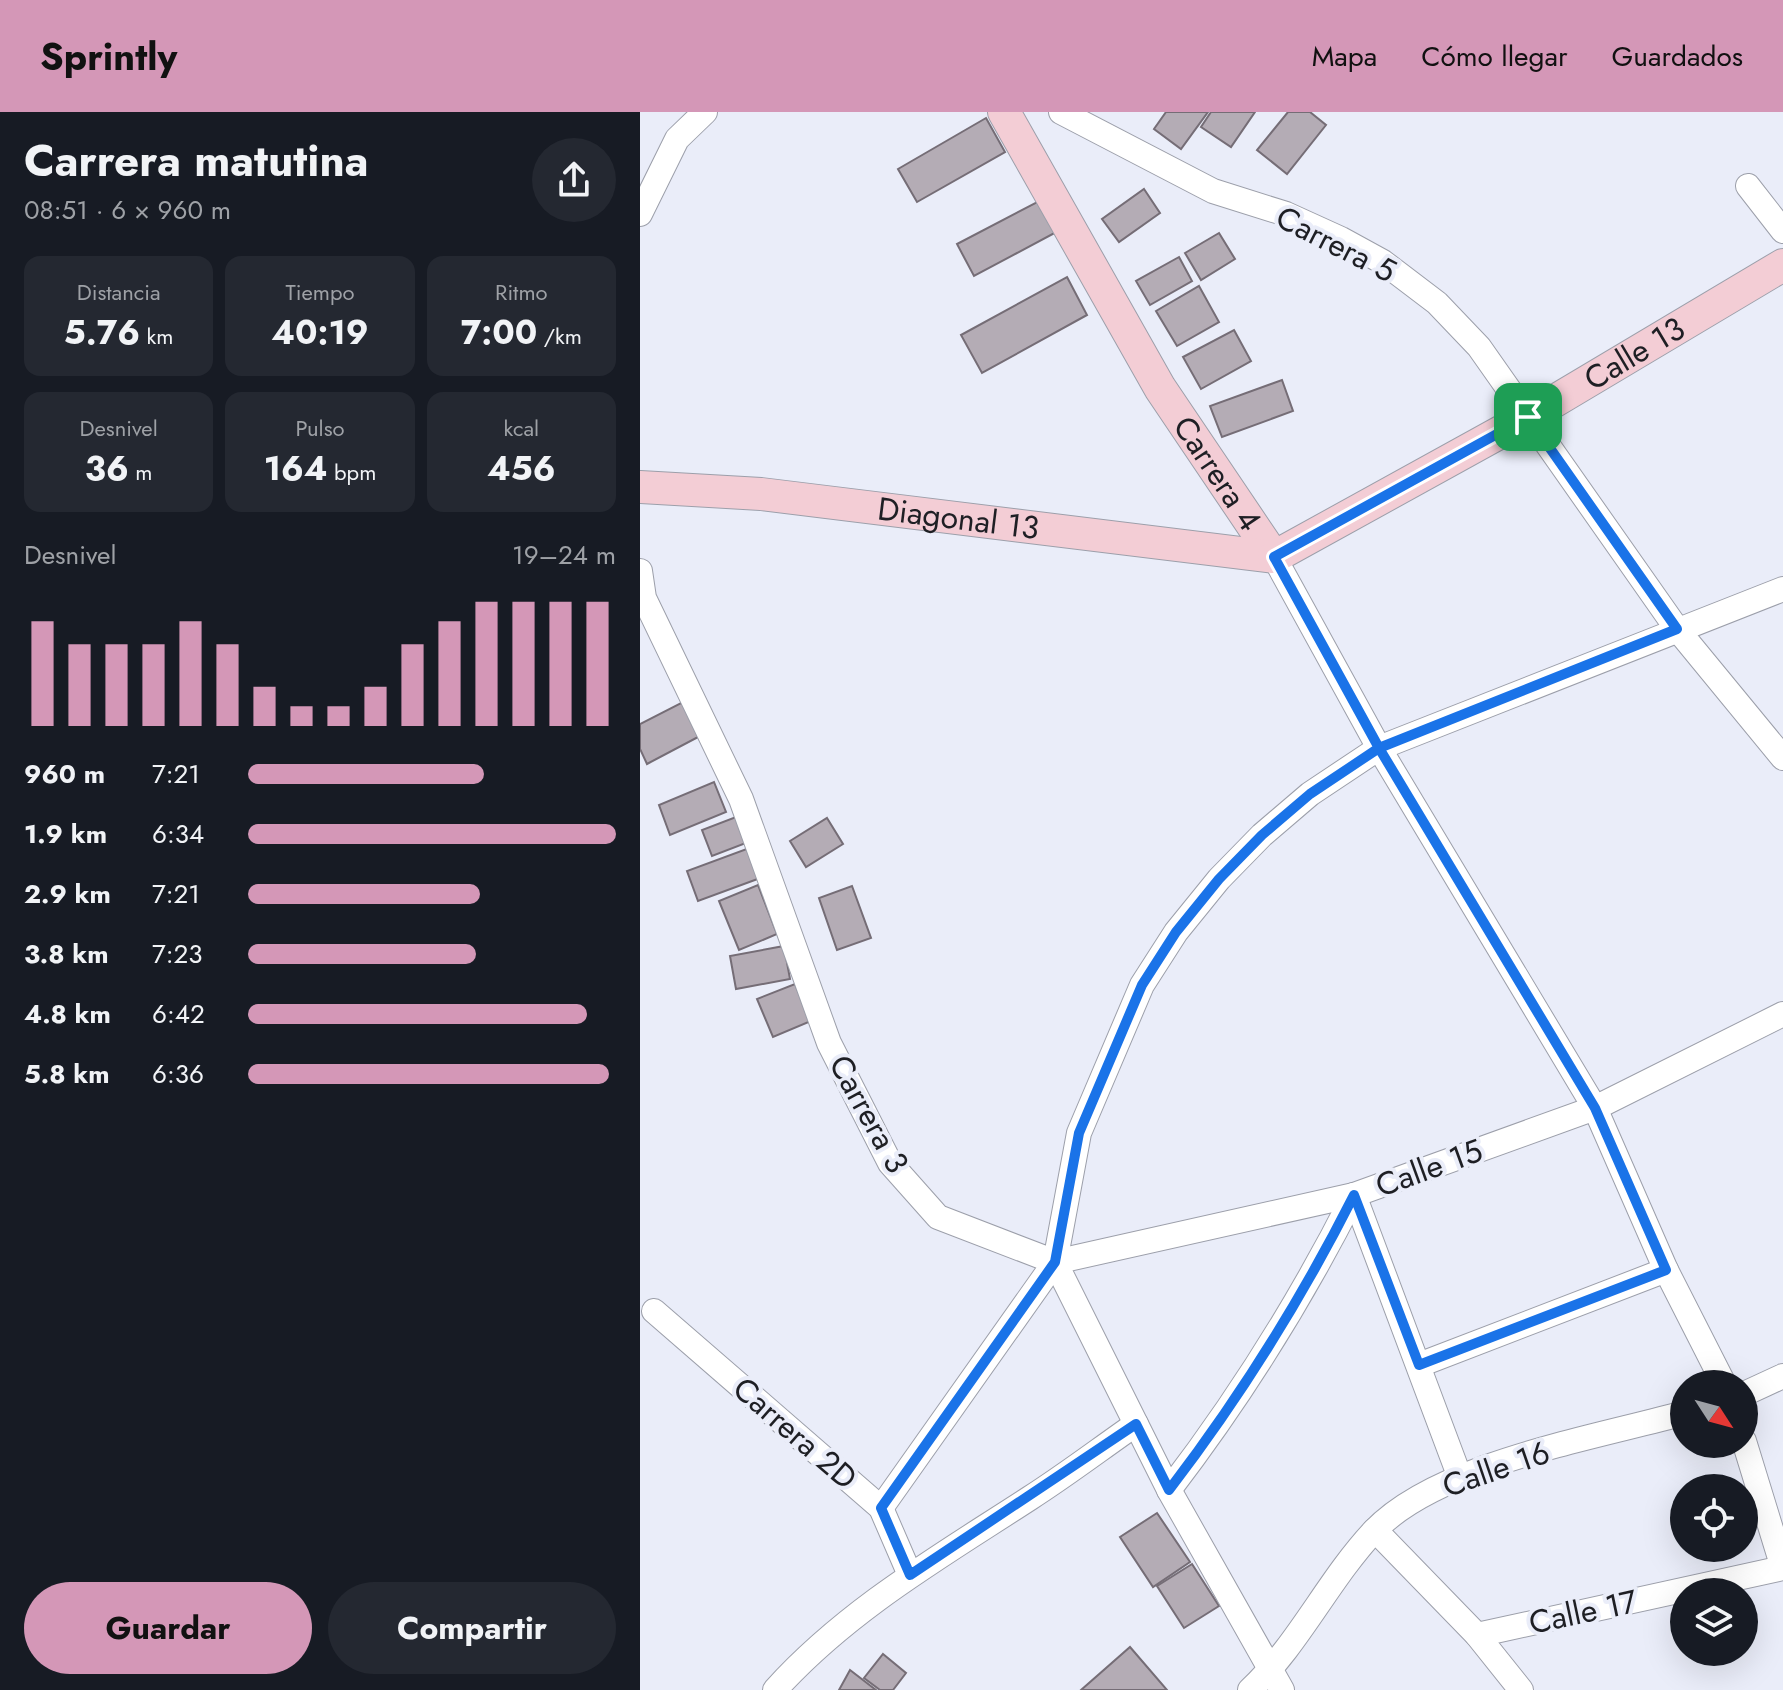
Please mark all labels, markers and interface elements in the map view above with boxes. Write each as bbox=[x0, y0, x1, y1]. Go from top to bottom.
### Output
text: Sprintly bbox=[40, 29, 177, 84]
text: Mapa bbox=[1312, 36, 1377, 77]
text: Cómo llegar bbox=[1421, 36, 1568, 77]
text: Guardados bbox=[1612, 36, 1743, 77]
text: Carrera matutina bbox=[24, 129, 369, 193]
button: share bbox=[532, 138, 616, 222]
text: 08:51 · 6 × 960 m bbox=[24, 191, 231, 229]
street label: Carrera 5 bbox=[1268, 194, 1404, 294]
text: Distancia bbox=[77, 276, 161, 308]
text: Tiempo bbox=[285, 276, 354, 308]
text: Ritmo bbox=[495, 276, 548, 308]
street label: Calle 13 bbox=[1575, 306, 1694, 401]
text: 5.76 bbox=[64, 308, 140, 357]
text: 40:19 bbox=[271, 308, 369, 357]
text: 7:00 bbox=[461, 308, 537, 357]
text: km bbox=[140, 320, 173, 352]
text: /km bbox=[537, 320, 582, 352]
pin bbox=[1494, 383, 1562, 451]
icon: arrive bbox=[1506, 395, 1550, 439]
street label: Carrera 4 bbox=[1162, 407, 1273, 540]
text: Desnivel bbox=[80, 412, 158, 444]
text: Pulso bbox=[295, 412, 345, 444]
text: kcal bbox=[504, 412, 539, 444]
text: 36 bbox=[85, 444, 129, 493]
text: 164 bbox=[264, 444, 327, 493]
text: 456 bbox=[487, 444, 556, 493]
text: m bbox=[129, 456, 152, 488]
text: bpm bbox=[327, 456, 376, 488]
street label: Diagonal 13 bbox=[875, 486, 1042, 551]
text: Desnivel bbox=[24, 536, 116, 574]
text: 19–24 m bbox=[512, 536, 616, 574]
text: 960 m bbox=[24, 755, 105, 793]
text: 7:21 bbox=[152, 755, 200, 793]
text: 1.9 km bbox=[24, 815, 107, 853]
text: 6:34 bbox=[152, 815, 204, 853]
text: 2.9 km bbox=[24, 875, 111, 913]
text: 7:21 bbox=[152, 875, 200, 913]
text: 3.8 km bbox=[24, 935, 109, 973]
text: 7:23 bbox=[152, 935, 202, 973]
text: 4.8 km bbox=[24, 995, 111, 1033]
text: 6:42 bbox=[152, 995, 205, 1033]
street label: Carrera 3 bbox=[818, 1047, 920, 1181]
text: 5.8 km bbox=[24, 1055, 110, 1093]
text: 6:36 bbox=[152, 1055, 204, 1093]
street label: Calle 15 bbox=[1369, 1127, 1489, 1209]
street label: Carrera 2D bbox=[723, 1366, 867, 1500]
north arrow bbox=[1670, 1370, 1758, 1458]
map controls bbox=[1670, 1370, 1758, 1666]
street label: Calle 16 bbox=[1436, 1429, 1556, 1509]
button: locate bbox=[1670, 1474, 1758, 1562]
street label: Calle 17 bbox=[1525, 1578, 1641, 1646]
button: layers bbox=[1670, 1578, 1758, 1666]
button: Guardar bbox=[24, 1582, 312, 1674]
button: Compartir bbox=[328, 1582, 616, 1674]

